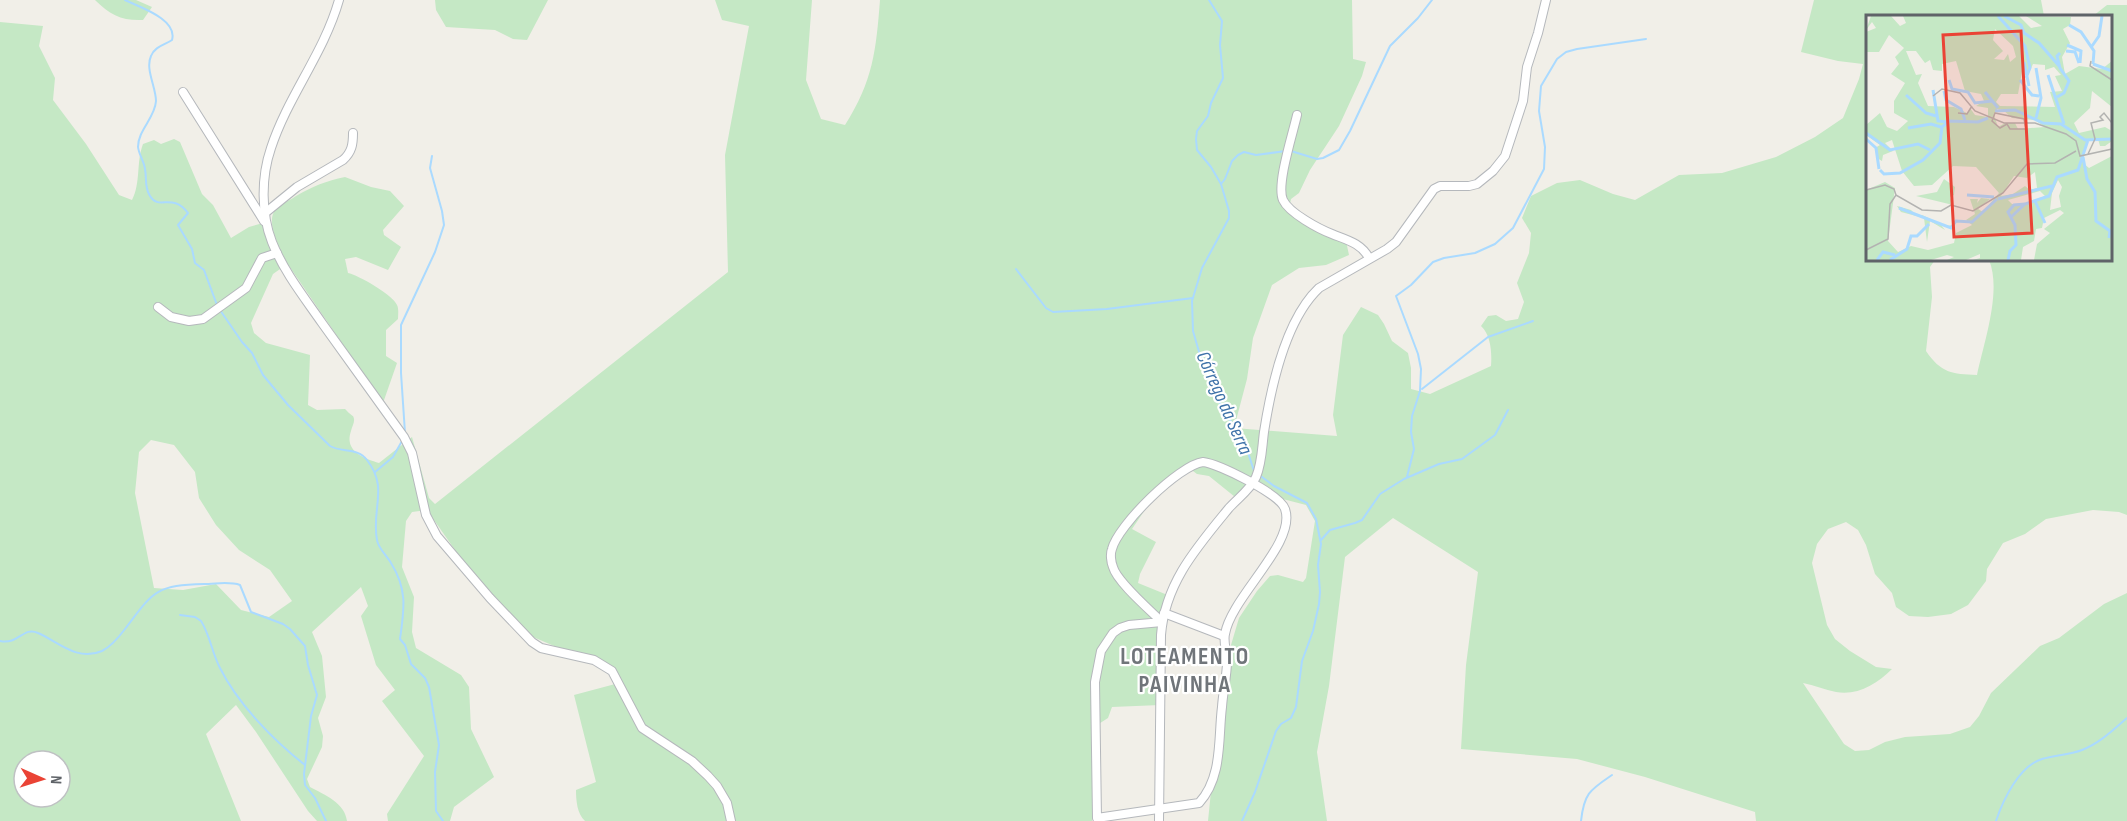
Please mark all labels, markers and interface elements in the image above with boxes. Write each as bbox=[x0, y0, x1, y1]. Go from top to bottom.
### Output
inset map bbox=[1866, 15, 2112, 261]
water label: Córrego da Serra bbox=[1191, 348, 1257, 458]
district label: LOTEAMENTO PAIVINHA bbox=[1120, 642, 1250, 699]
north arrow bbox=[12, 749, 72, 809]
text: N bbox=[46, 775, 65, 784]

